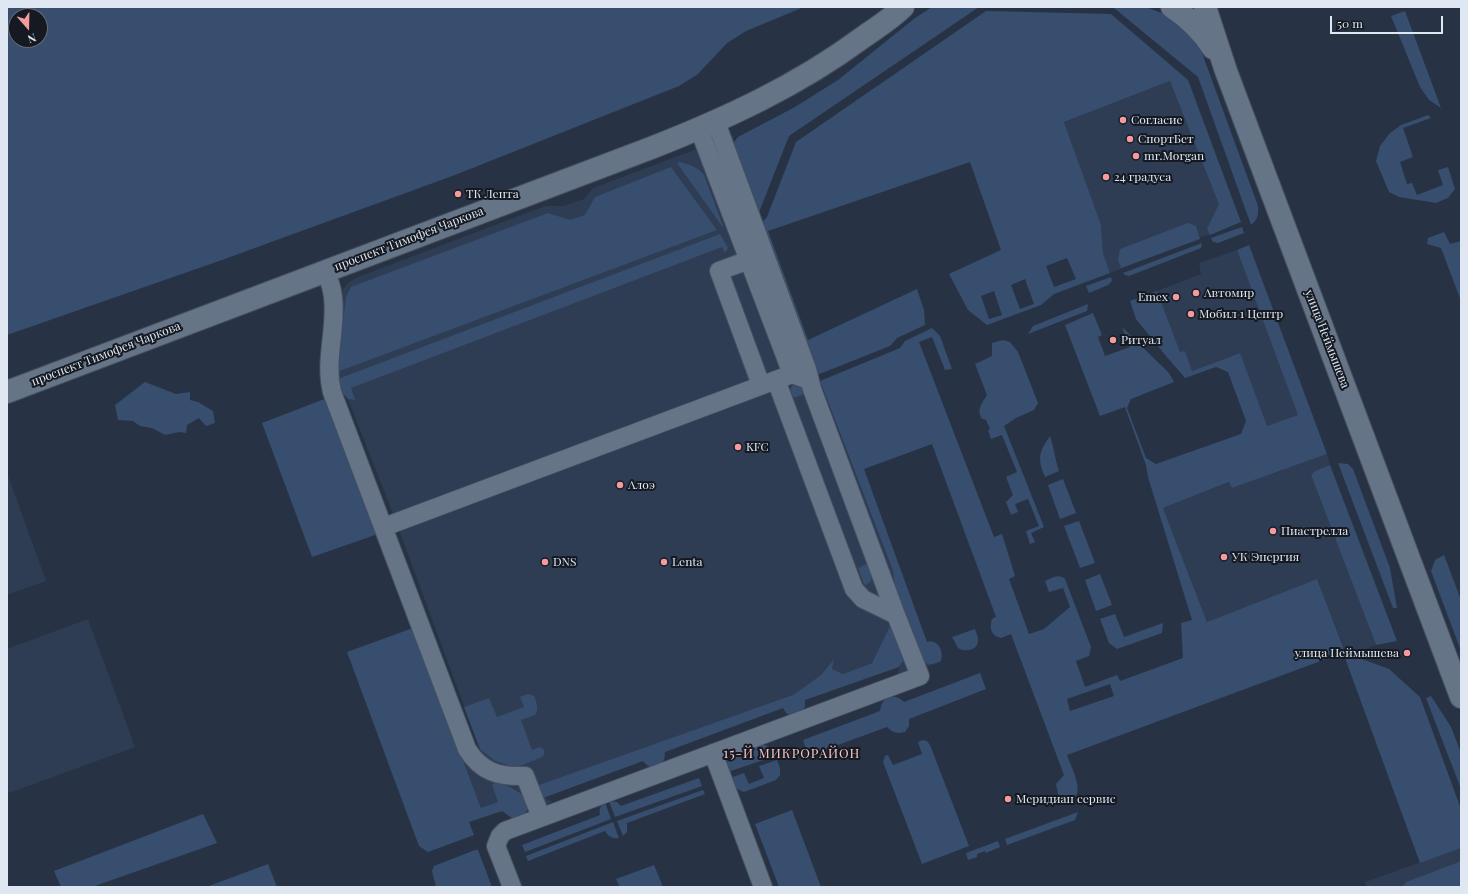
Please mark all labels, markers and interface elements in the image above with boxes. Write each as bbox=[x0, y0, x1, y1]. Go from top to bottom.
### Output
north arrow bbox=[8, 8, 48, 48]
scale bar bbox=[1332, 8, 1445, 34]
text: 50 m bbox=[1337, 15, 1363, 31]
text: N bbox=[26, 30, 38, 47]
place label: Согласие bbox=[1131, 113, 1183, 127]
marker: Согласие bbox=[1118, 115, 1128, 125]
place label: СпортБет bbox=[1138, 132, 1194, 146]
marker: СпортБет bbox=[1125, 134, 1135, 144]
place label: mr.Morgan bbox=[1144, 149, 1204, 163]
marker: mr.Morgan bbox=[1131, 151, 1141, 161]
place label: 24 градуса bbox=[1114, 170, 1171, 184]
marker: 24 градуса bbox=[1101, 172, 1111, 182]
place label: ТК Лента bbox=[466, 187, 519, 201]
marker: ТК Лента bbox=[453, 189, 463, 199]
street label: проспект Тимофея Чаркова bbox=[332, 204, 486, 274]
place label: Автомир bbox=[1204, 286, 1254, 300]
marker: Автомир bbox=[1191, 288, 1201, 298]
street label: улица Неймышева bbox=[1302, 288, 1352, 390]
place label: Emex bbox=[1138, 290, 1168, 304]
marker: Emex bbox=[1171, 292, 1181, 302]
place label: Мобил 1 Центр bbox=[1199, 307, 1283, 321]
marker: Мобил 1 Центр bbox=[1186, 309, 1196, 319]
street label: проспект Тимофея Чаркова bbox=[29, 319, 183, 389]
place label: Ритуал bbox=[1121, 333, 1161, 347]
marker: Ритуал bbox=[1108, 335, 1118, 345]
place label: KFC bbox=[746, 440, 769, 454]
marker: KFC bbox=[733, 442, 743, 452]
place label: Алоэ bbox=[628, 478, 655, 492]
marker: Алоэ bbox=[615, 480, 625, 490]
place label: Пиастрелла bbox=[1281, 524, 1348, 538]
marker: Пиастрелла bbox=[1268, 526, 1278, 536]
place label: УК Энергия bbox=[1232, 550, 1299, 564]
marker: УК Энергия bbox=[1219, 552, 1229, 562]
place label: DNS bbox=[553, 555, 577, 569]
place label: Lenta bbox=[672, 555, 703, 569]
marker: DNS bbox=[540, 557, 550, 567]
marker: Lenta bbox=[659, 557, 669, 567]
place label: улица Неймышева bbox=[1295, 646, 1399, 660]
marker: улица Неймышева bbox=[1402, 648, 1412, 658]
district label: 15-Й МИКРОРАЙОН bbox=[724, 746, 860, 762]
place label: Меридиан сервис bbox=[1016, 792, 1116, 806]
marker: Меридиан сервис bbox=[1003, 794, 1013, 804]

